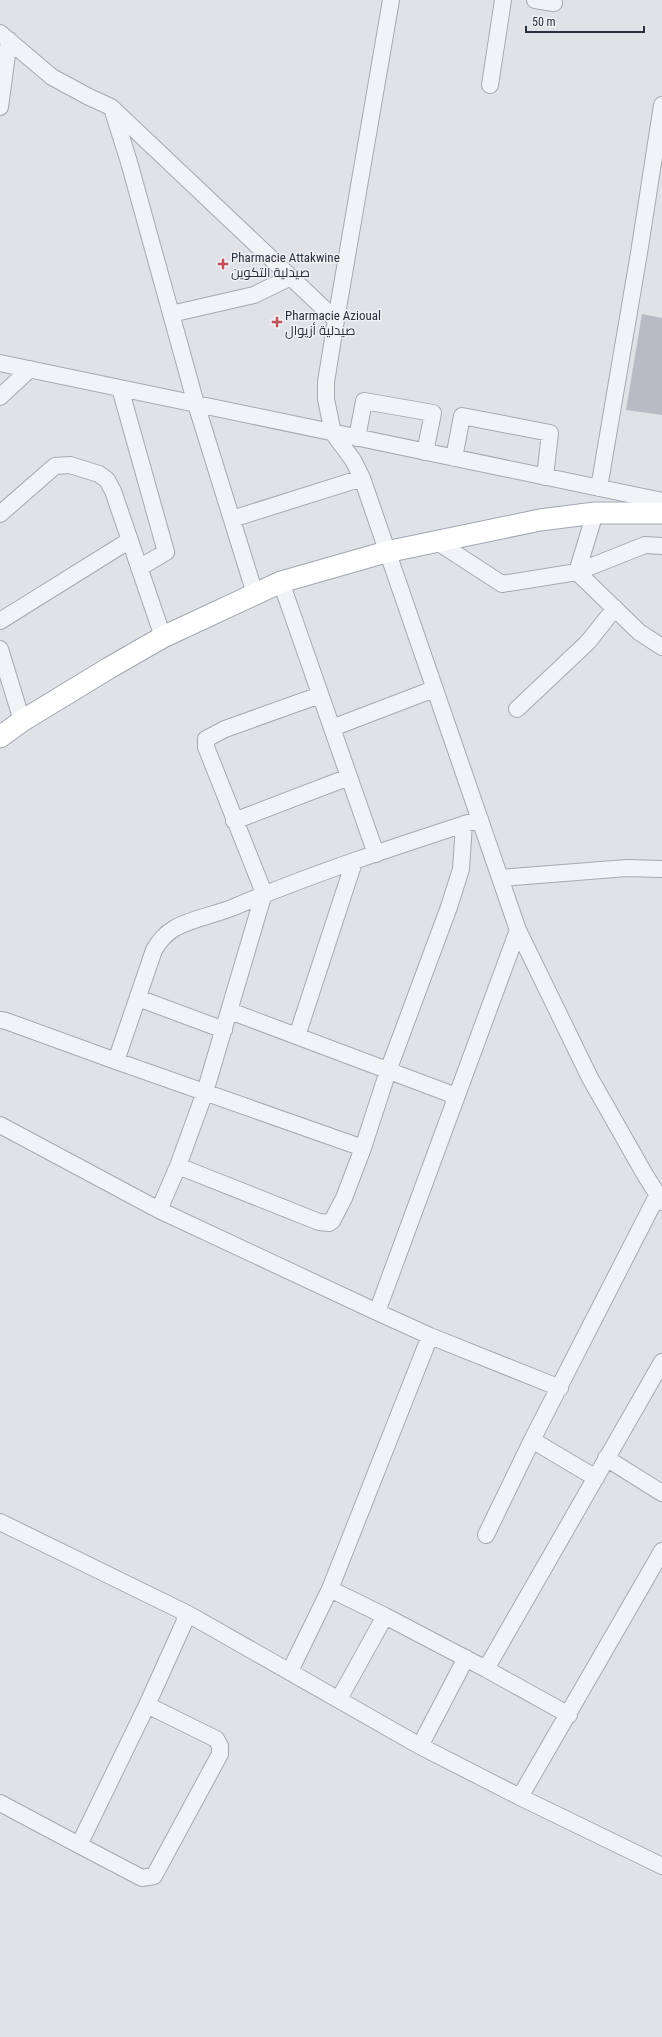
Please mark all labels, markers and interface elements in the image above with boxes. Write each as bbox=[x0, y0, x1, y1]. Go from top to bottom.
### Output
scale bar bbox=[526, 8, 644, 34]
text: 50 m bbox=[532, 15, 556, 29]
place label: Pharmacie Attakwine صيدلية التكوين bbox=[231, 250, 340, 280]
marker: Pharmacie Attakwine صيدلية التكوين bbox=[218, 259, 228, 269]
place label: Pharmacie Azioual صيدلية أزيوال bbox=[285, 308, 381, 339]
marker: Pharmacie Azioual صيدلية أزيوال bbox=[272, 317, 282, 327]

